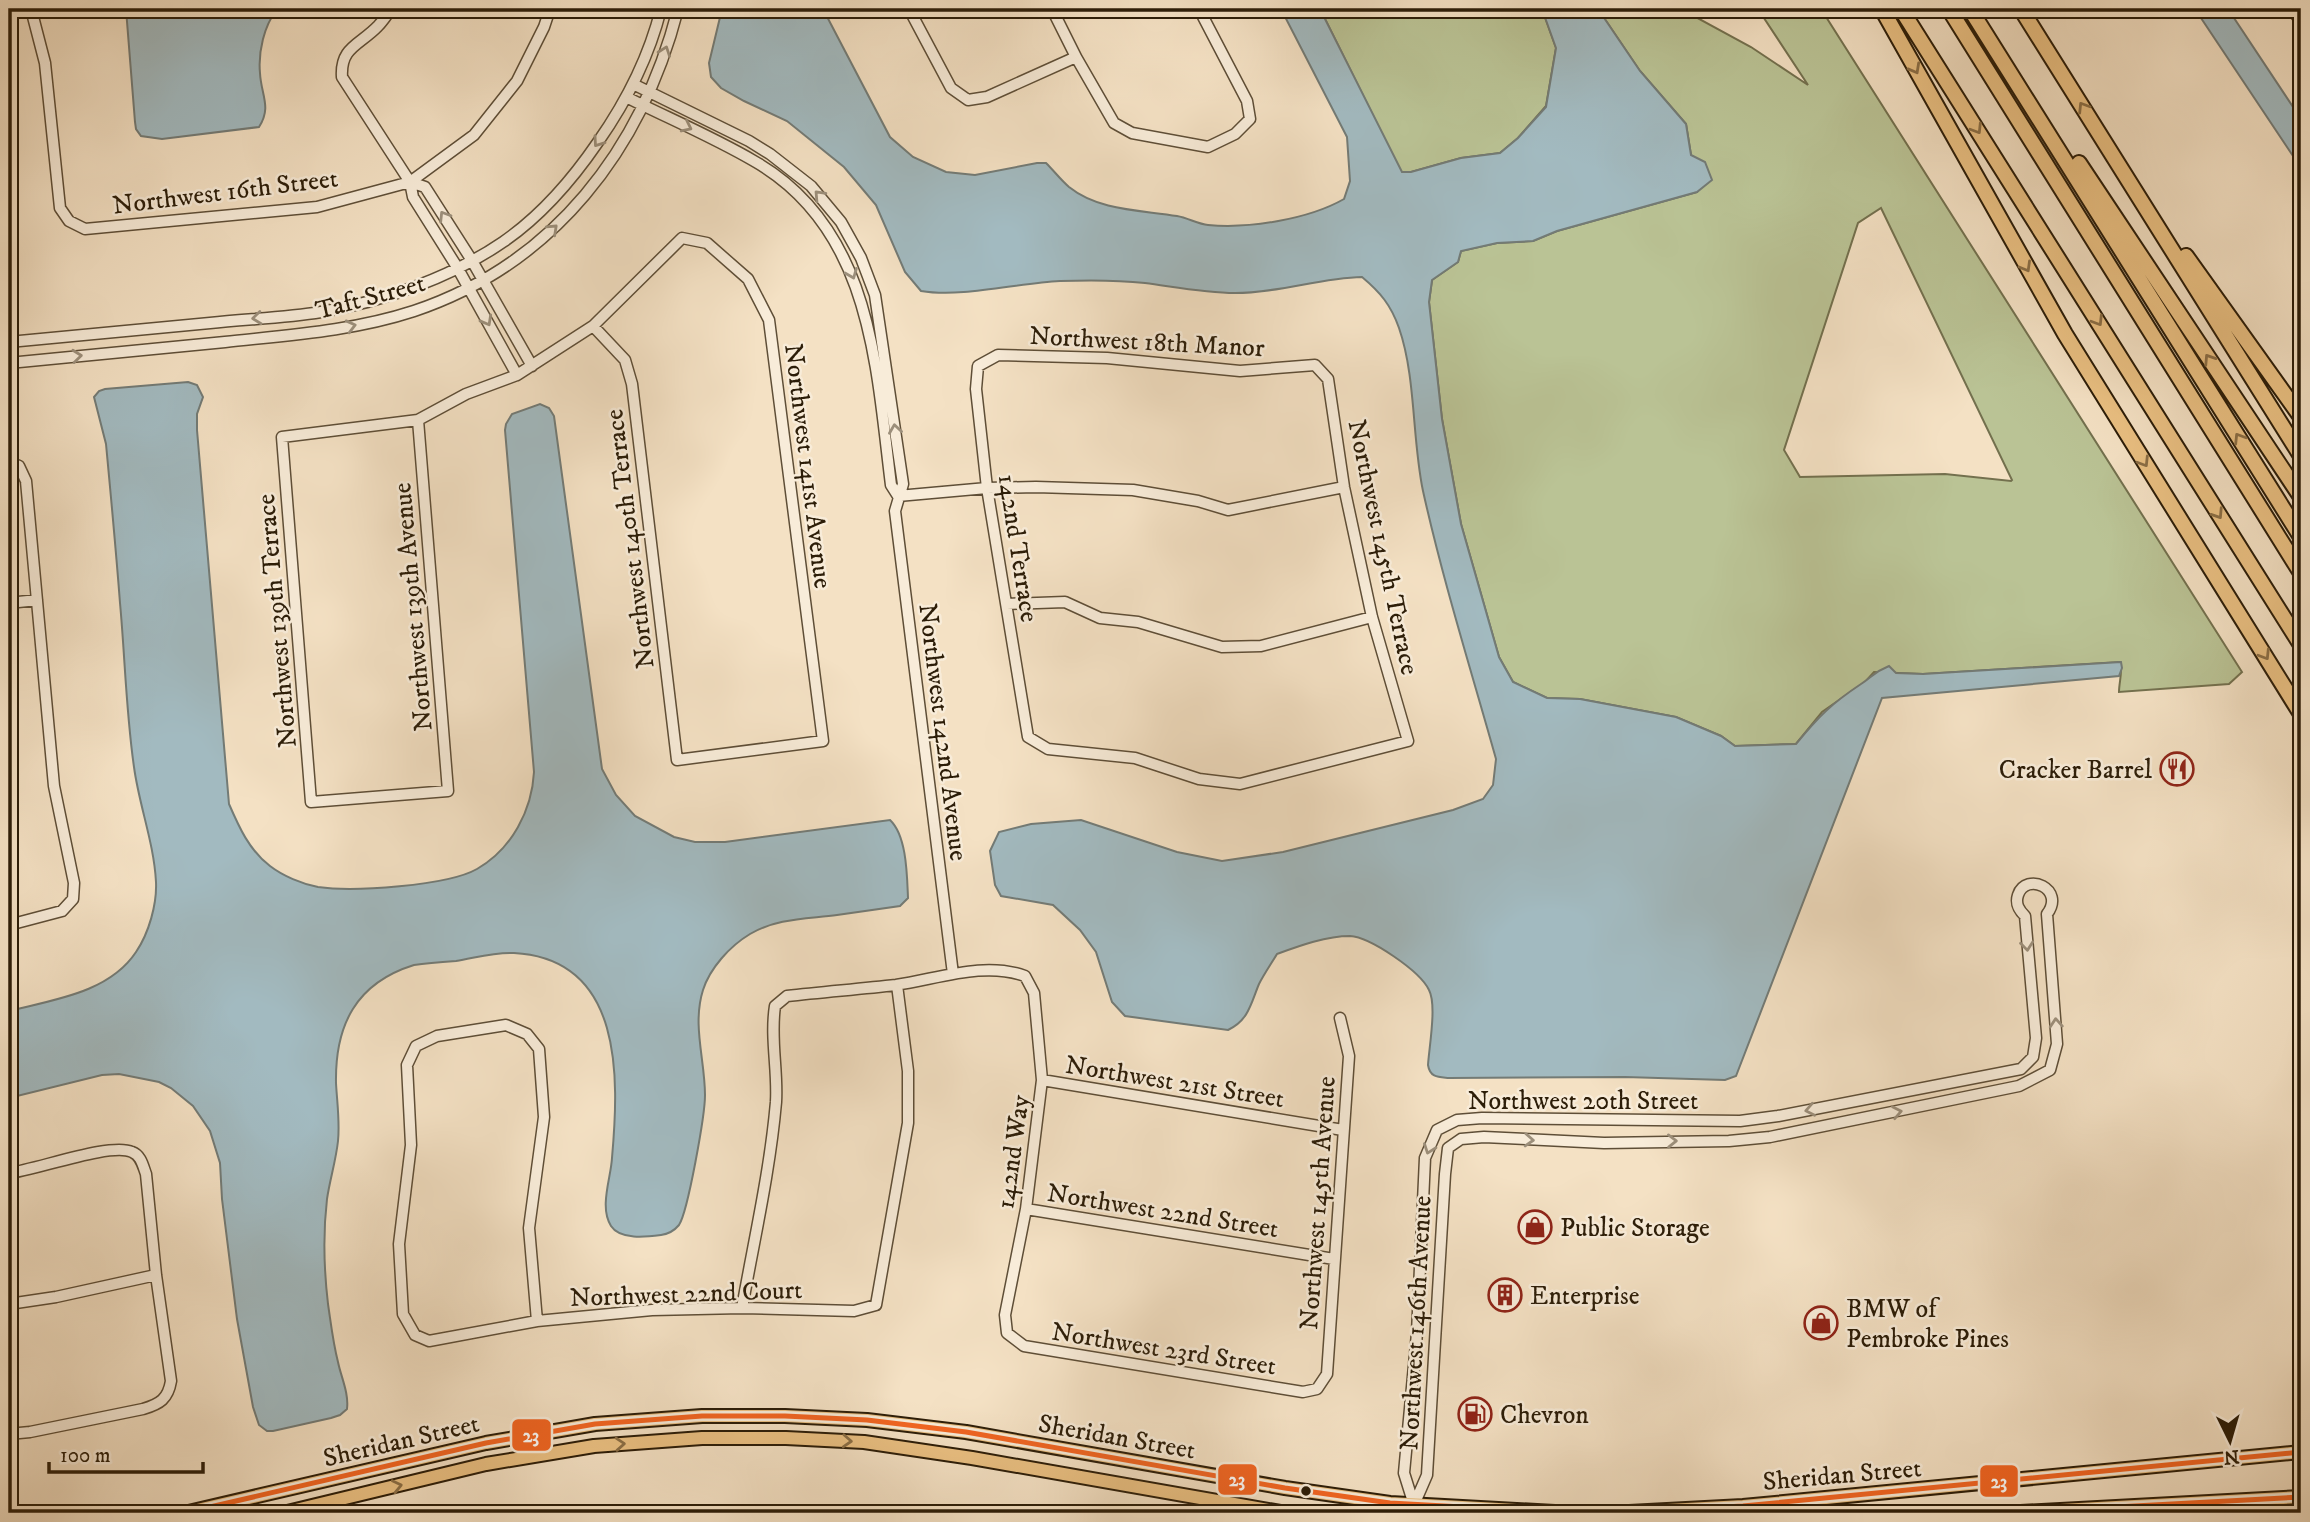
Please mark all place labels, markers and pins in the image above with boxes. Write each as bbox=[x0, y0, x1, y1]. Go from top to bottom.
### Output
restaurant icon: Cracker Barrel bbox=[2158, 750, 2196, 788]
place label: Cracker Barrel bbox=[1999, 754, 2152, 787]
shop icon: Public Storage bbox=[1516, 1208, 1554, 1246]
place label: Public Storage bbox=[1560, 1212, 1710, 1245]
building icon: Enterprise bbox=[1486, 1276, 1524, 1314]
place label: Enterprise bbox=[1530, 1280, 1639, 1313]
place label: BMW of Pembroke Pines bbox=[1846, 1293, 2009, 1356]
shop icon: BMW of Pembroke Pines bbox=[1802, 1304, 1840, 1342]
fuel station icon: Chevron bbox=[1456, 1395, 1494, 1433]
place label: Chevron bbox=[1500, 1399, 1589, 1432]
unlabelled marker bbox=[1299, 1484, 1313, 1498]

